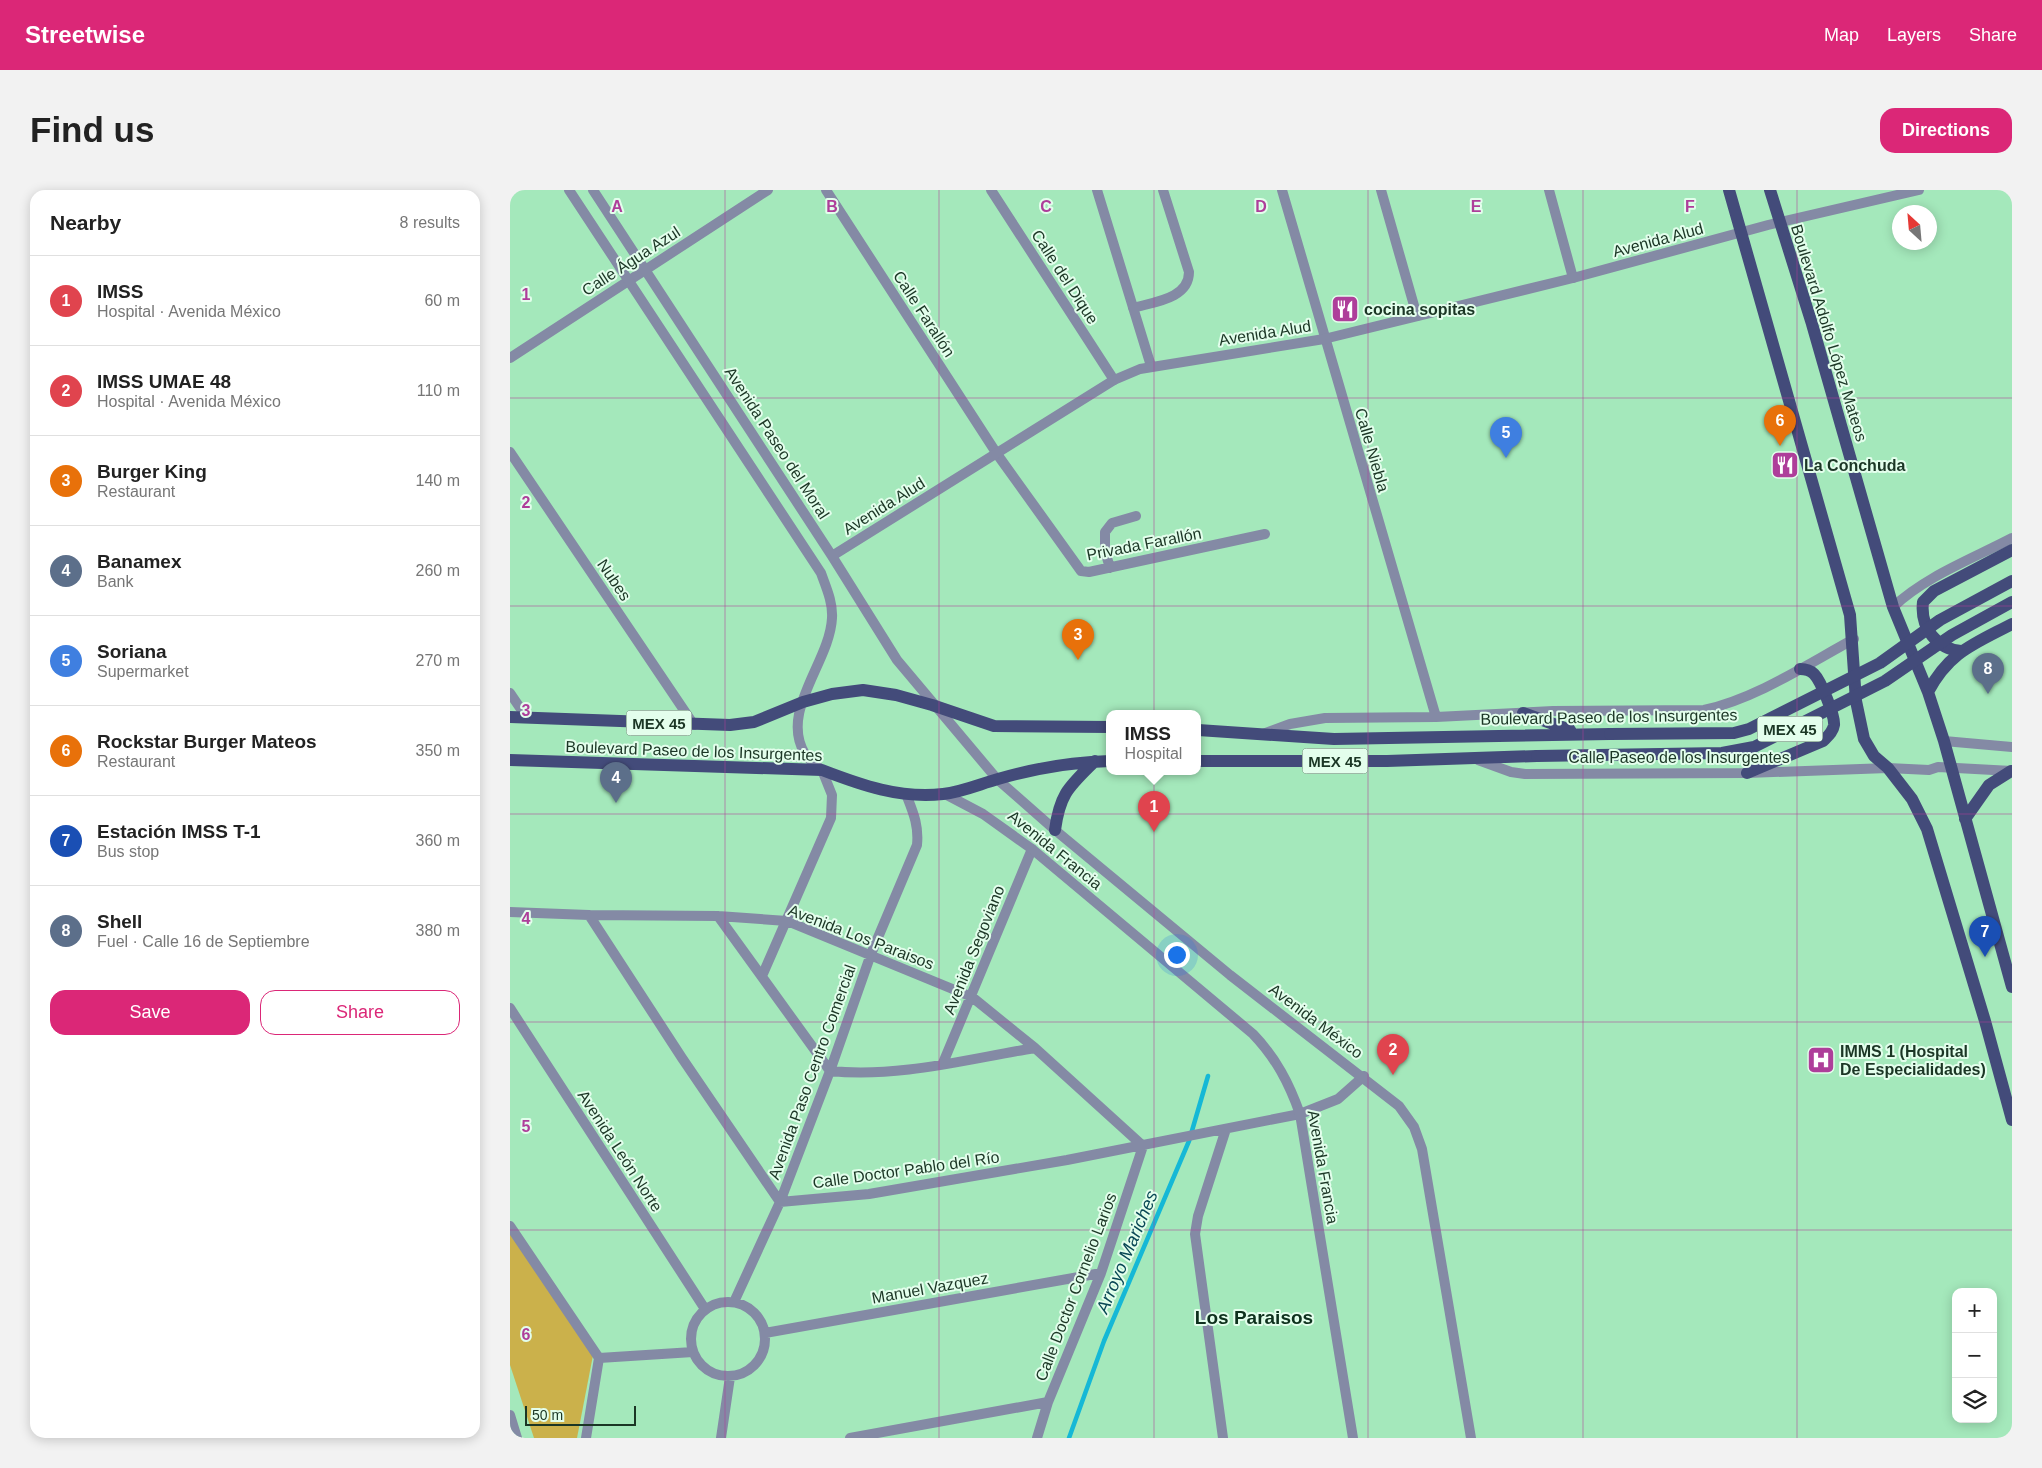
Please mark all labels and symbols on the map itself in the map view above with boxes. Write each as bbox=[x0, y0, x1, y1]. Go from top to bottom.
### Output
text: A bbox=[611, 198, 623, 215]
text: B bbox=[826, 198, 838, 215]
text: C bbox=[1040, 198, 1052, 215]
text: D bbox=[1255, 198, 1267, 215]
text: E bbox=[1471, 198, 1482, 215]
text: F bbox=[1685, 198, 1695, 215]
north arrow bbox=[1892, 205, 1937, 250]
street label: Avenida Alud bbox=[1611, 220, 1705, 260]
street label: Calle Água Azul bbox=[578, 222, 683, 299]
street label: Boulevard Adolfo López Mateos bbox=[1788, 222, 1870, 444]
street label: Calle del Dique bbox=[1028, 227, 1102, 327]
street label: Calle Farallón bbox=[890, 268, 958, 360]
text: 1 bbox=[522, 286, 531, 303]
restaurant icon: cocina sopitas bbox=[1330, 294, 1360, 324]
place label: cocina sopitas bbox=[1364, 301, 1475, 318]
street label: Avenida Alud bbox=[1218, 317, 1312, 349]
street label: Avenida Paseo del Moral bbox=[722, 364, 832, 522]
pin: 6 bbox=[1764, 405, 1796, 446]
street label: Calle Niebla bbox=[1352, 406, 1392, 494]
pin: 5 bbox=[1490, 417, 1522, 458]
restaurant icon: La Conchuda bbox=[1770, 450, 1800, 480]
place label: La Conchuda bbox=[1804, 457, 1905, 474]
street label: Avenida Alud bbox=[840, 474, 928, 538]
text: 2 bbox=[522, 494, 531, 511]
street label: Privada Farallón bbox=[1085, 525, 1203, 563]
street label: Nubes bbox=[594, 556, 634, 604]
pin: 3 bbox=[1062, 619, 1094, 660]
pin: 8 bbox=[1972, 653, 2004, 694]
text: 3 bbox=[522, 702, 531, 719]
street label: Boulevard Paseo de los Insurgentes bbox=[1480, 706, 1738, 728]
road number: MEX 45 bbox=[626, 710, 692, 736]
road number: MEX 45 bbox=[1758, 716, 1822, 742]
street label: Boulevard Paseo de los Insurgentes bbox=[565, 738, 823, 764]
road number: MEX 45 bbox=[1302, 748, 1368, 774]
street label: Calle Paseo de los Insurgentes bbox=[1568, 749, 1790, 766]
pin: 4 bbox=[600, 762, 632, 803]
pin: 1 bbox=[1138, 791, 1170, 832]
street label: Avenida Francia bbox=[1005, 807, 1105, 893]
street label: Avenida Segoviano bbox=[940, 883, 1008, 1017]
street label: Avenida Los Paraisos bbox=[786, 901, 936, 973]
text: 4 bbox=[522, 910, 531, 927]
pin: 7 bbox=[1969, 916, 2001, 957]
your location bbox=[1164, 942, 1190, 968]
street label: Avenida Paso Centro Comercial bbox=[765, 962, 859, 1182]
street label: Avenida México bbox=[1266, 980, 1366, 1062]
pin: 2 bbox=[1377, 1034, 1409, 1075]
place label: IMMS 1 (Hospital De Especialidades) bbox=[1840, 1043, 1986, 1078]
hospital icon: IMMS 1 (Hospital De Especialidades) bbox=[1806, 1045, 1836, 1075]
street label: Avenida León Norte bbox=[574, 1087, 666, 1215]
street label: Avenida Francia bbox=[1305, 1109, 1341, 1225]
text: 5 bbox=[522, 1118, 531, 1135]
street label: Calle Doctor Pablo del Río bbox=[811, 1148, 1001, 1192]
water label: Arroyo Mariches bbox=[1092, 1188, 1162, 1317]
street label: Calle Doctor Cornelio Larios bbox=[1032, 1191, 1120, 1383]
street label: Manuel Vazquez bbox=[870, 1269, 990, 1307]
district label: Los Paraisos bbox=[1195, 1307, 1313, 1328]
text: 6 bbox=[522, 1326, 531, 1343]
scale bar bbox=[525, 1403, 636, 1426]

